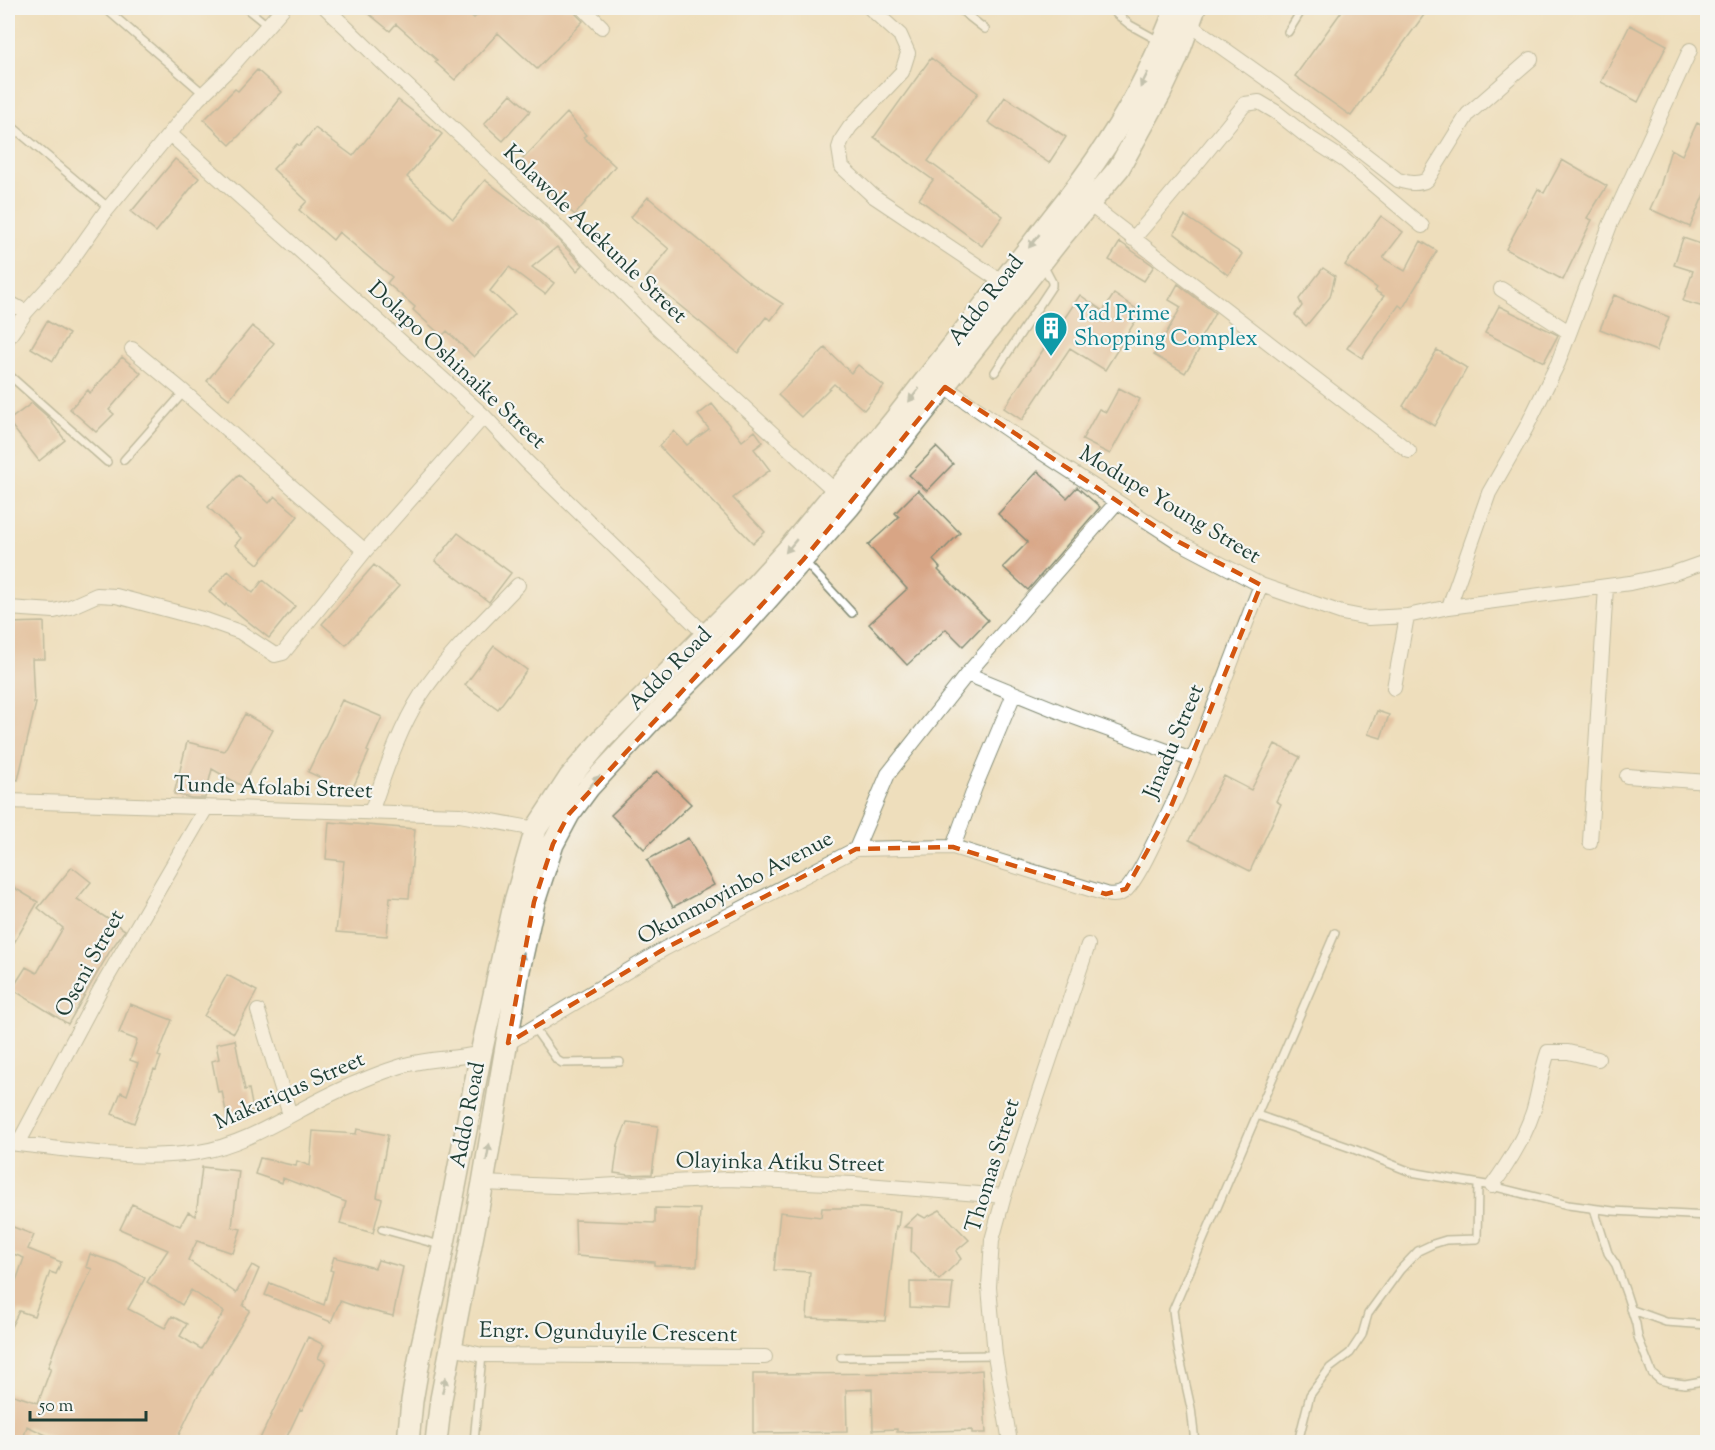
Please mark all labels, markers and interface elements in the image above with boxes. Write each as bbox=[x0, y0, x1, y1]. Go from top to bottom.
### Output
one-way arrow bbox=[1139, 72, 1148, 89]
street label: Kolawole Adekunle Street bbox=[495, 138, 694, 332]
one-way arrow bbox=[1028, 233, 1041, 249]
street label: Addo Road bbox=[941, 249, 1033, 353]
street label: Dolapo Oshinaike Street bbox=[360, 275, 553, 458]
place label: Yad Prime Shopping Complex bbox=[1074, 299, 1258, 356]
building icon: Yad Prime Shopping Complex bbox=[1033, 310, 1069, 357]
one-way arrow bbox=[909, 387, 921, 402]
street label: Modupe Young Street bbox=[1072, 439, 1266, 573]
one-way arrow bbox=[785, 538, 798, 553]
street label: Addo Road bbox=[622, 621, 720, 719]
street label: Jinadu Street bbox=[1136, 679, 1214, 805]
street label: Tunde Afolabi Street bbox=[173, 770, 373, 808]
one-way arrow bbox=[587, 774, 601, 789]
street label: Okunmoyinbo Avenue bbox=[632, 824, 840, 954]
street label: Oseni Street bbox=[48, 904, 134, 1024]
one-way arrow bbox=[517, 950, 526, 969]
street label: Makariqus Street bbox=[210, 1044, 371, 1139]
street label: Addo Road bbox=[443, 1059, 495, 1171]
street label: Thomas Street bbox=[958, 1095, 1030, 1237]
one-way arrow bbox=[484, 1142, 493, 1161]
street label: Olayinka Atiku Street bbox=[675, 1146, 885, 1182]
street label: Engr. Ogunduyile Crescent bbox=[479, 1316, 738, 1352]
one-way arrow bbox=[440, 1375, 449, 1394]
scale bar bbox=[30, 1384, 146, 1422]
text: 50 m bbox=[38, 1394, 74, 1420]

